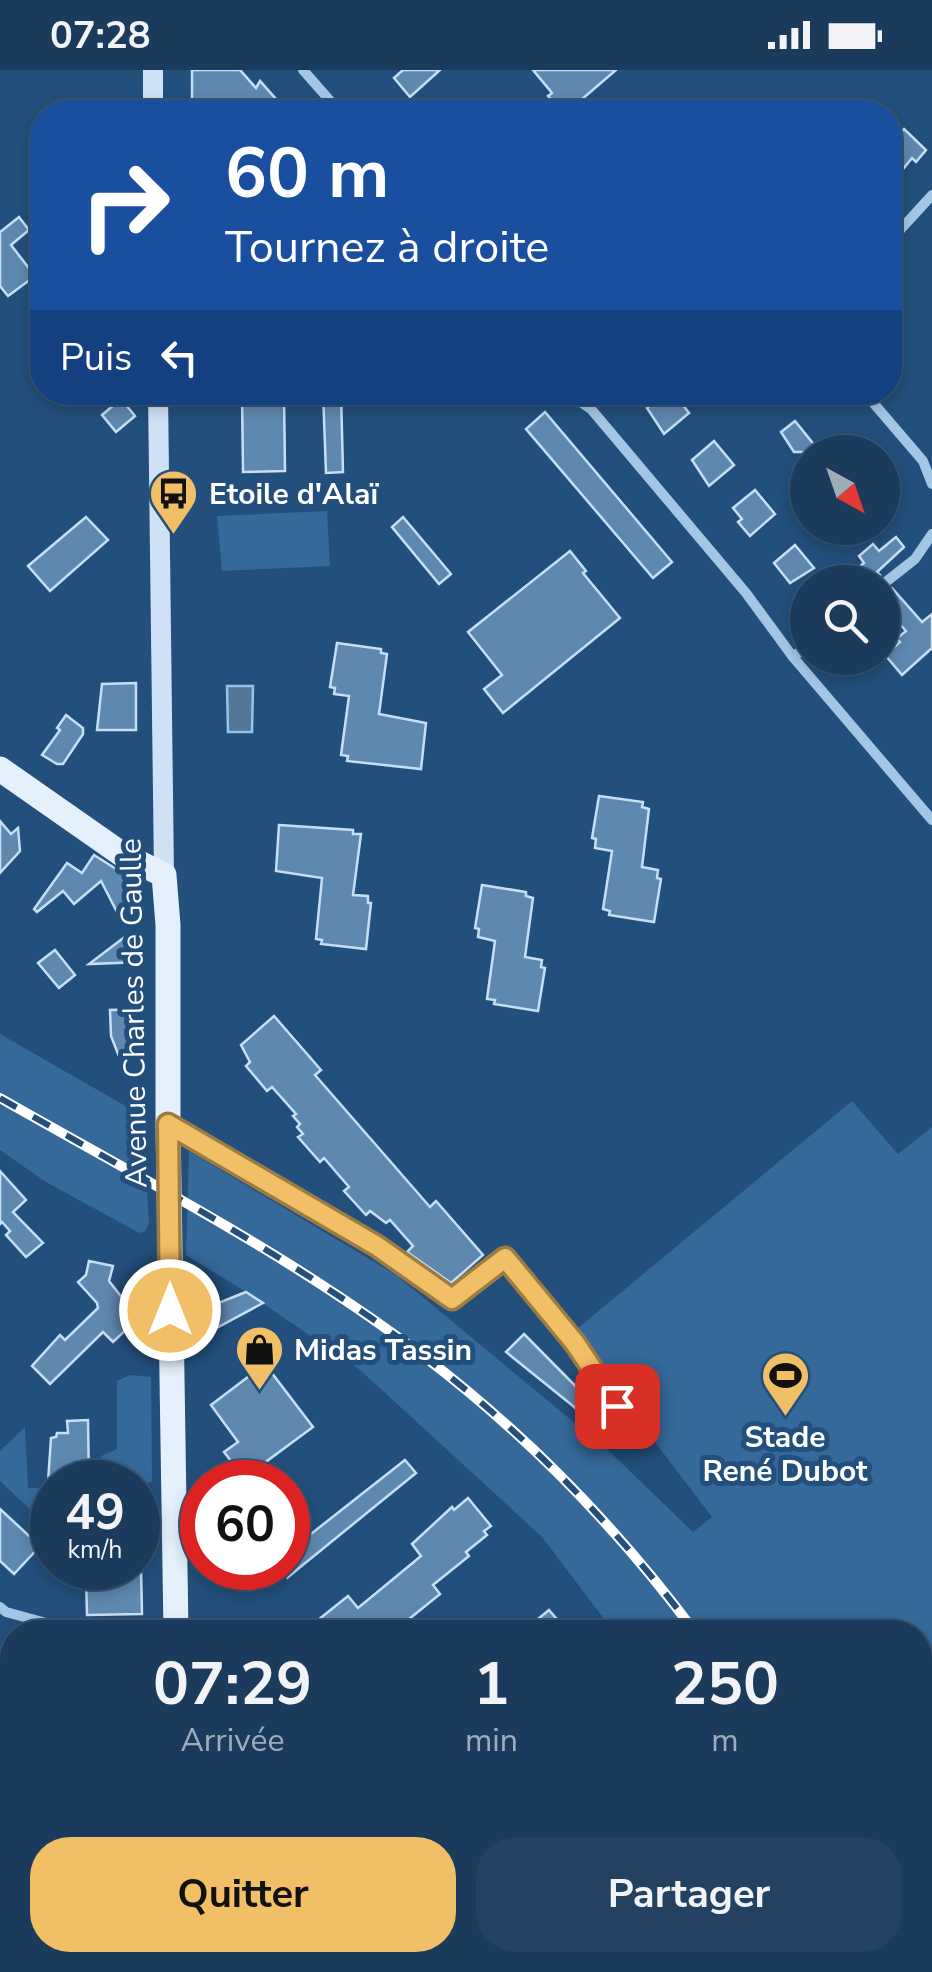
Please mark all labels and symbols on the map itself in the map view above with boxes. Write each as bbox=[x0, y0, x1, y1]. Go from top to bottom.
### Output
north arrow bbox=[790, 435, 900, 545]
bus stop icon: Etoile d'Alaï bbox=[148, 468, 200, 536]
place label: Etoile d'Alaï bbox=[209, 474, 379, 515]
street label: Avenue Charles de Gaulle bbox=[110, 838, 158, 1188]
position arrow bbox=[118, 1258, 222, 1362]
shop icon: Midas Tassin bbox=[233, 1324, 285, 1392]
place label: Midas Tassin bbox=[294, 1330, 472, 1371]
sports icon: Stade René Dubot bbox=[759, 1350, 811, 1418]
pin bbox=[575, 1364, 660, 1449]
place label: Stade René Dubot bbox=[702, 1417, 868, 1492]
speed limit sign: 60 bbox=[180, 1460, 310, 1590]

